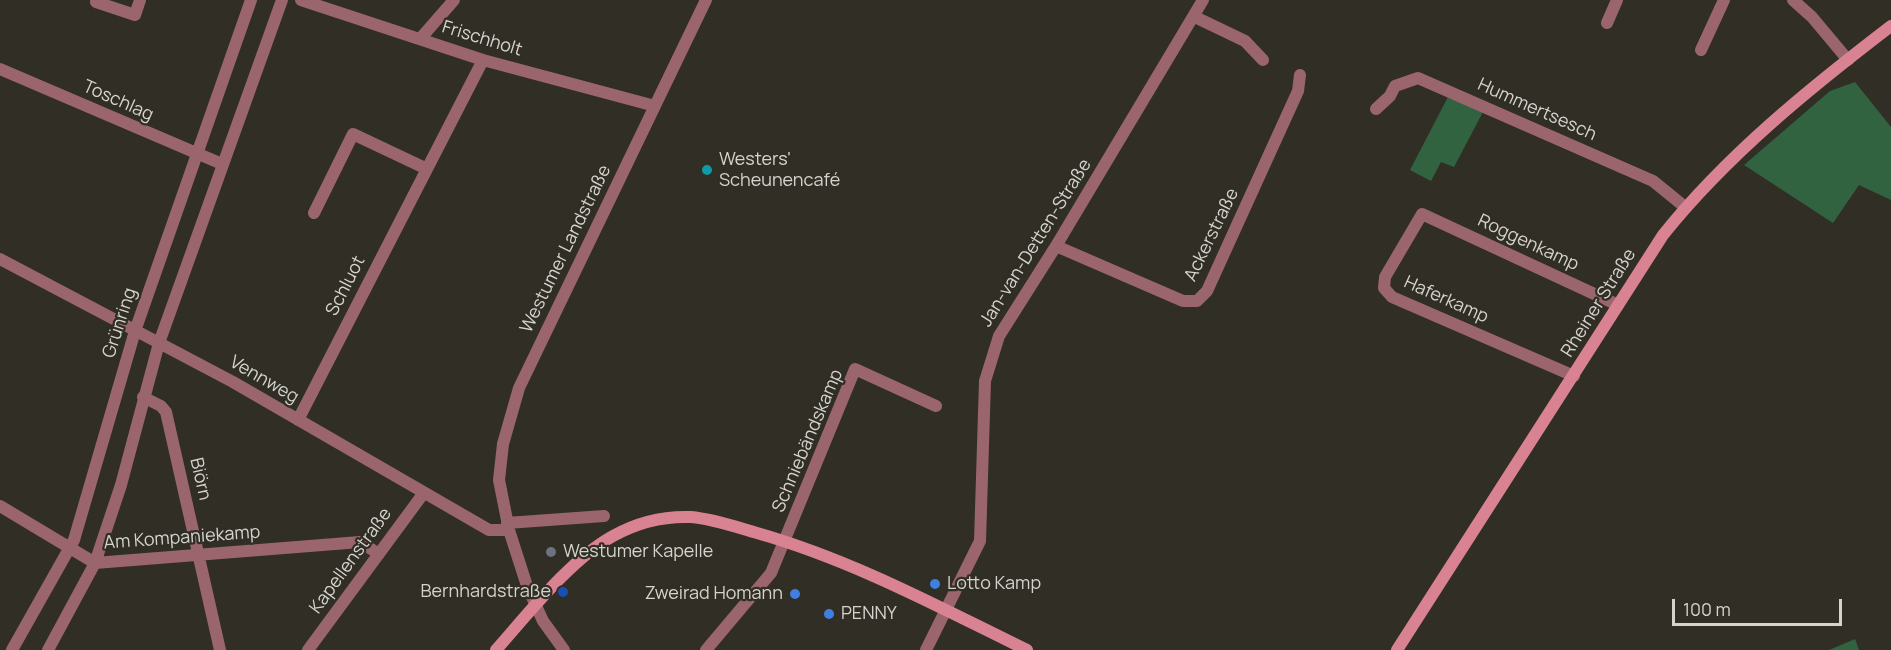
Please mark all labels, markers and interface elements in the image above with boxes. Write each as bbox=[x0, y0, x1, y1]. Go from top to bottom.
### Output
street label: Frischholt bbox=[439, 17, 525, 61]
street label: Hummertsesch bbox=[1474, 74, 1600, 146]
street label: Toschlag bbox=[79, 76, 157, 126]
place label: Westers' Scheunencafé bbox=[719, 149, 840, 192]
street label: Jan-van-Detten-Straße bbox=[976, 155, 1096, 331]
street label: Westumer Landstraße bbox=[516, 162, 616, 336]
marker: Westers' Scheunencafé bbox=[700, 163, 714, 177]
street label: Ackerstraße bbox=[1180, 185, 1244, 285]
street label: Roggenkamp bbox=[1474, 210, 1582, 276]
street label: Rheiner Straße bbox=[1557, 245, 1641, 361]
street label: Schluot bbox=[322, 252, 370, 320]
street label: Haferkamp bbox=[1400, 272, 1492, 328]
street label: Grünring bbox=[99, 285, 141, 361]
street label: Vennweg bbox=[226, 352, 302, 408]
street label: Schniebändskamp bbox=[768, 366, 848, 516]
street label: Biörn bbox=[185, 456, 215, 502]
street label: Kapellenstraße bbox=[305, 504, 397, 618]
street label: Am Kompaniekamp bbox=[103, 522, 261, 554]
place label: Westumer Kapelle bbox=[563, 541, 713, 563]
marker: Westumer Kapelle bbox=[544, 545, 558, 559]
place label: Lotto Kamp bbox=[947, 573, 1041, 595]
marker: Lotto Kamp bbox=[928, 577, 942, 591]
place label: Bernhardstraße bbox=[421, 581, 551, 603]
place label: Zweirad Homann bbox=[645, 583, 783, 605]
marker: Bernhardstraße bbox=[556, 585, 570, 599]
marker: Zweirad Homann bbox=[788, 587, 802, 601]
scale bar bbox=[1675, 587, 1844, 625]
text: 100 m bbox=[1683, 597, 1731, 621]
place label: PENNY bbox=[841, 603, 897, 625]
marker: PENNY bbox=[822, 607, 836, 621]

